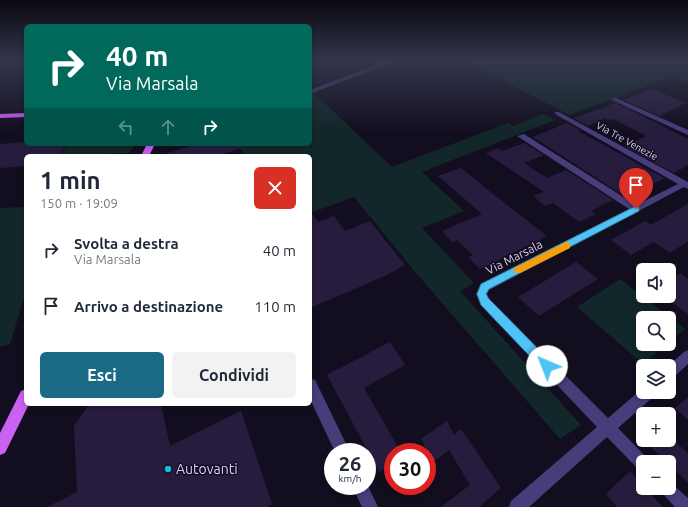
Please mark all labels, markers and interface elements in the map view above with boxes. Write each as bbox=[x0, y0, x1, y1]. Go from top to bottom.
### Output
icon: right bbox=[40, 40, 92, 92]
text: 40 m bbox=[106, 40, 168, 71]
text: Via Marsala bbox=[106, 73, 199, 93]
icon: left bbox=[115, 116, 137, 138]
icon: ahead bbox=[157, 116, 179, 138]
icon: right bbox=[199, 116, 221, 138]
street label: Via Tre Venezie bbox=[594, 120, 660, 162]
text: 1 min bbox=[40, 167, 101, 194]
button: close bbox=[254, 167, 296, 209]
pin bbox=[619, 168, 653, 209]
icon: arrive bbox=[625, 174, 647, 196]
text: 150 m · 19:09 bbox=[40, 196, 118, 210]
text: Svolta a destra bbox=[74, 235, 179, 252]
street label: Via Marsala bbox=[484, 237, 544, 277]
icon: right bbox=[40, 239, 62, 261]
text: 40 m bbox=[263, 242, 296, 259]
text: Via Marsala bbox=[74, 252, 141, 266]
map controls bbox=[636, 263, 676, 495]
button: sound bbox=[636, 263, 676, 303]
icon: arrive bbox=[40, 295, 62, 317]
text: Arrivo a destinazione bbox=[74, 298, 223, 315]
text: 110 m bbox=[254, 298, 296, 315]
button: search bbox=[636, 311, 676, 351]
position arrow bbox=[526, 345, 568, 387]
button: Esci bbox=[40, 352, 164, 398]
button: Condividi bbox=[172, 352, 296, 398]
button: layers bbox=[636, 359, 676, 399]
button: + bbox=[636, 407, 676, 447]
speed limit sign: 30 bbox=[384, 443, 436, 495]
text: 26 bbox=[339, 452, 361, 475]
button: − bbox=[636, 455, 676, 495]
place label: Autovanti bbox=[176, 461, 238, 477]
marker: Autovanti bbox=[163, 464, 173, 474]
text: km/h bbox=[338, 473, 362, 484]

